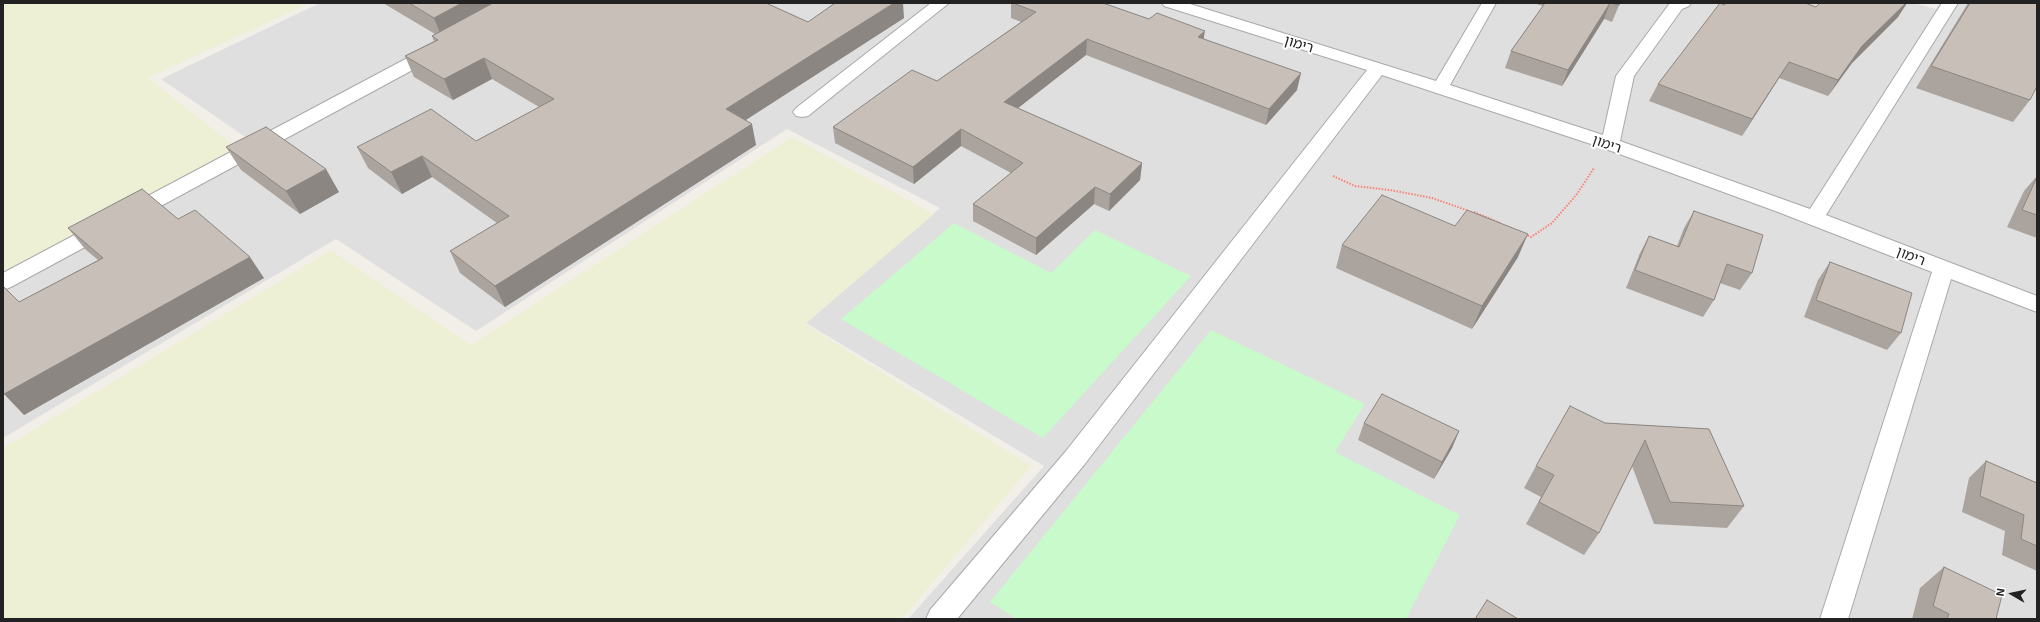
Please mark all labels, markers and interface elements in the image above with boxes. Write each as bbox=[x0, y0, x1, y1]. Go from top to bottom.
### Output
street label: רימון bbox=[1282, 32, 1316, 56]
street label: רימון bbox=[1590, 131, 1624, 157]
street label: רימון bbox=[1894, 243, 1928, 269]
north arrow bbox=[1992, 574, 2032, 614]
text: N bbox=[1993, 587, 2007, 597]

